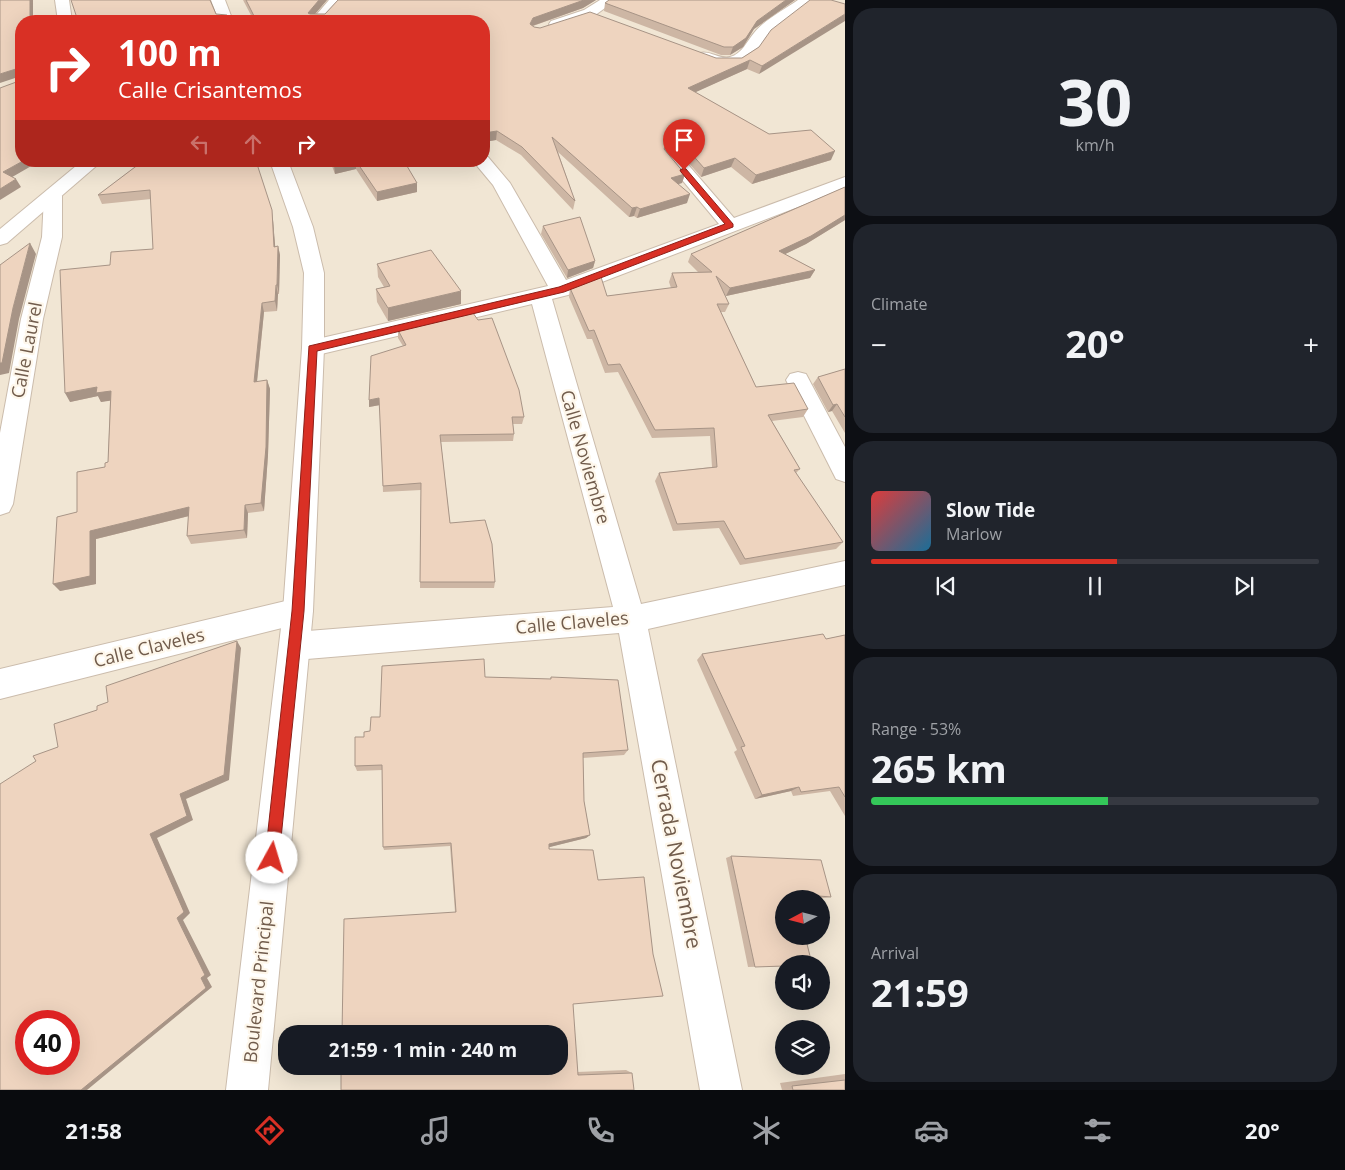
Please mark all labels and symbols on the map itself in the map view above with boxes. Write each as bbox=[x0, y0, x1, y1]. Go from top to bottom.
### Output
pin bbox=[663, 119, 705, 170]
street label: Calle Laurel bbox=[5, 300, 47, 400]
street label: Calle Noviembre bbox=[555, 387, 617, 527]
street label: Calle Claveles bbox=[514, 605, 629, 639]
street label: Calle Claveles bbox=[91, 622, 207, 672]
street label: Cerrada Noviembre bbox=[645, 757, 709, 951]
position arrow bbox=[245, 831, 297, 883]
north arrow bbox=[775, 890, 830, 945]
street label: Boulevard Principal bbox=[238, 900, 278, 1064]
speed limit sign: 40 bbox=[15, 1010, 80, 1075]

